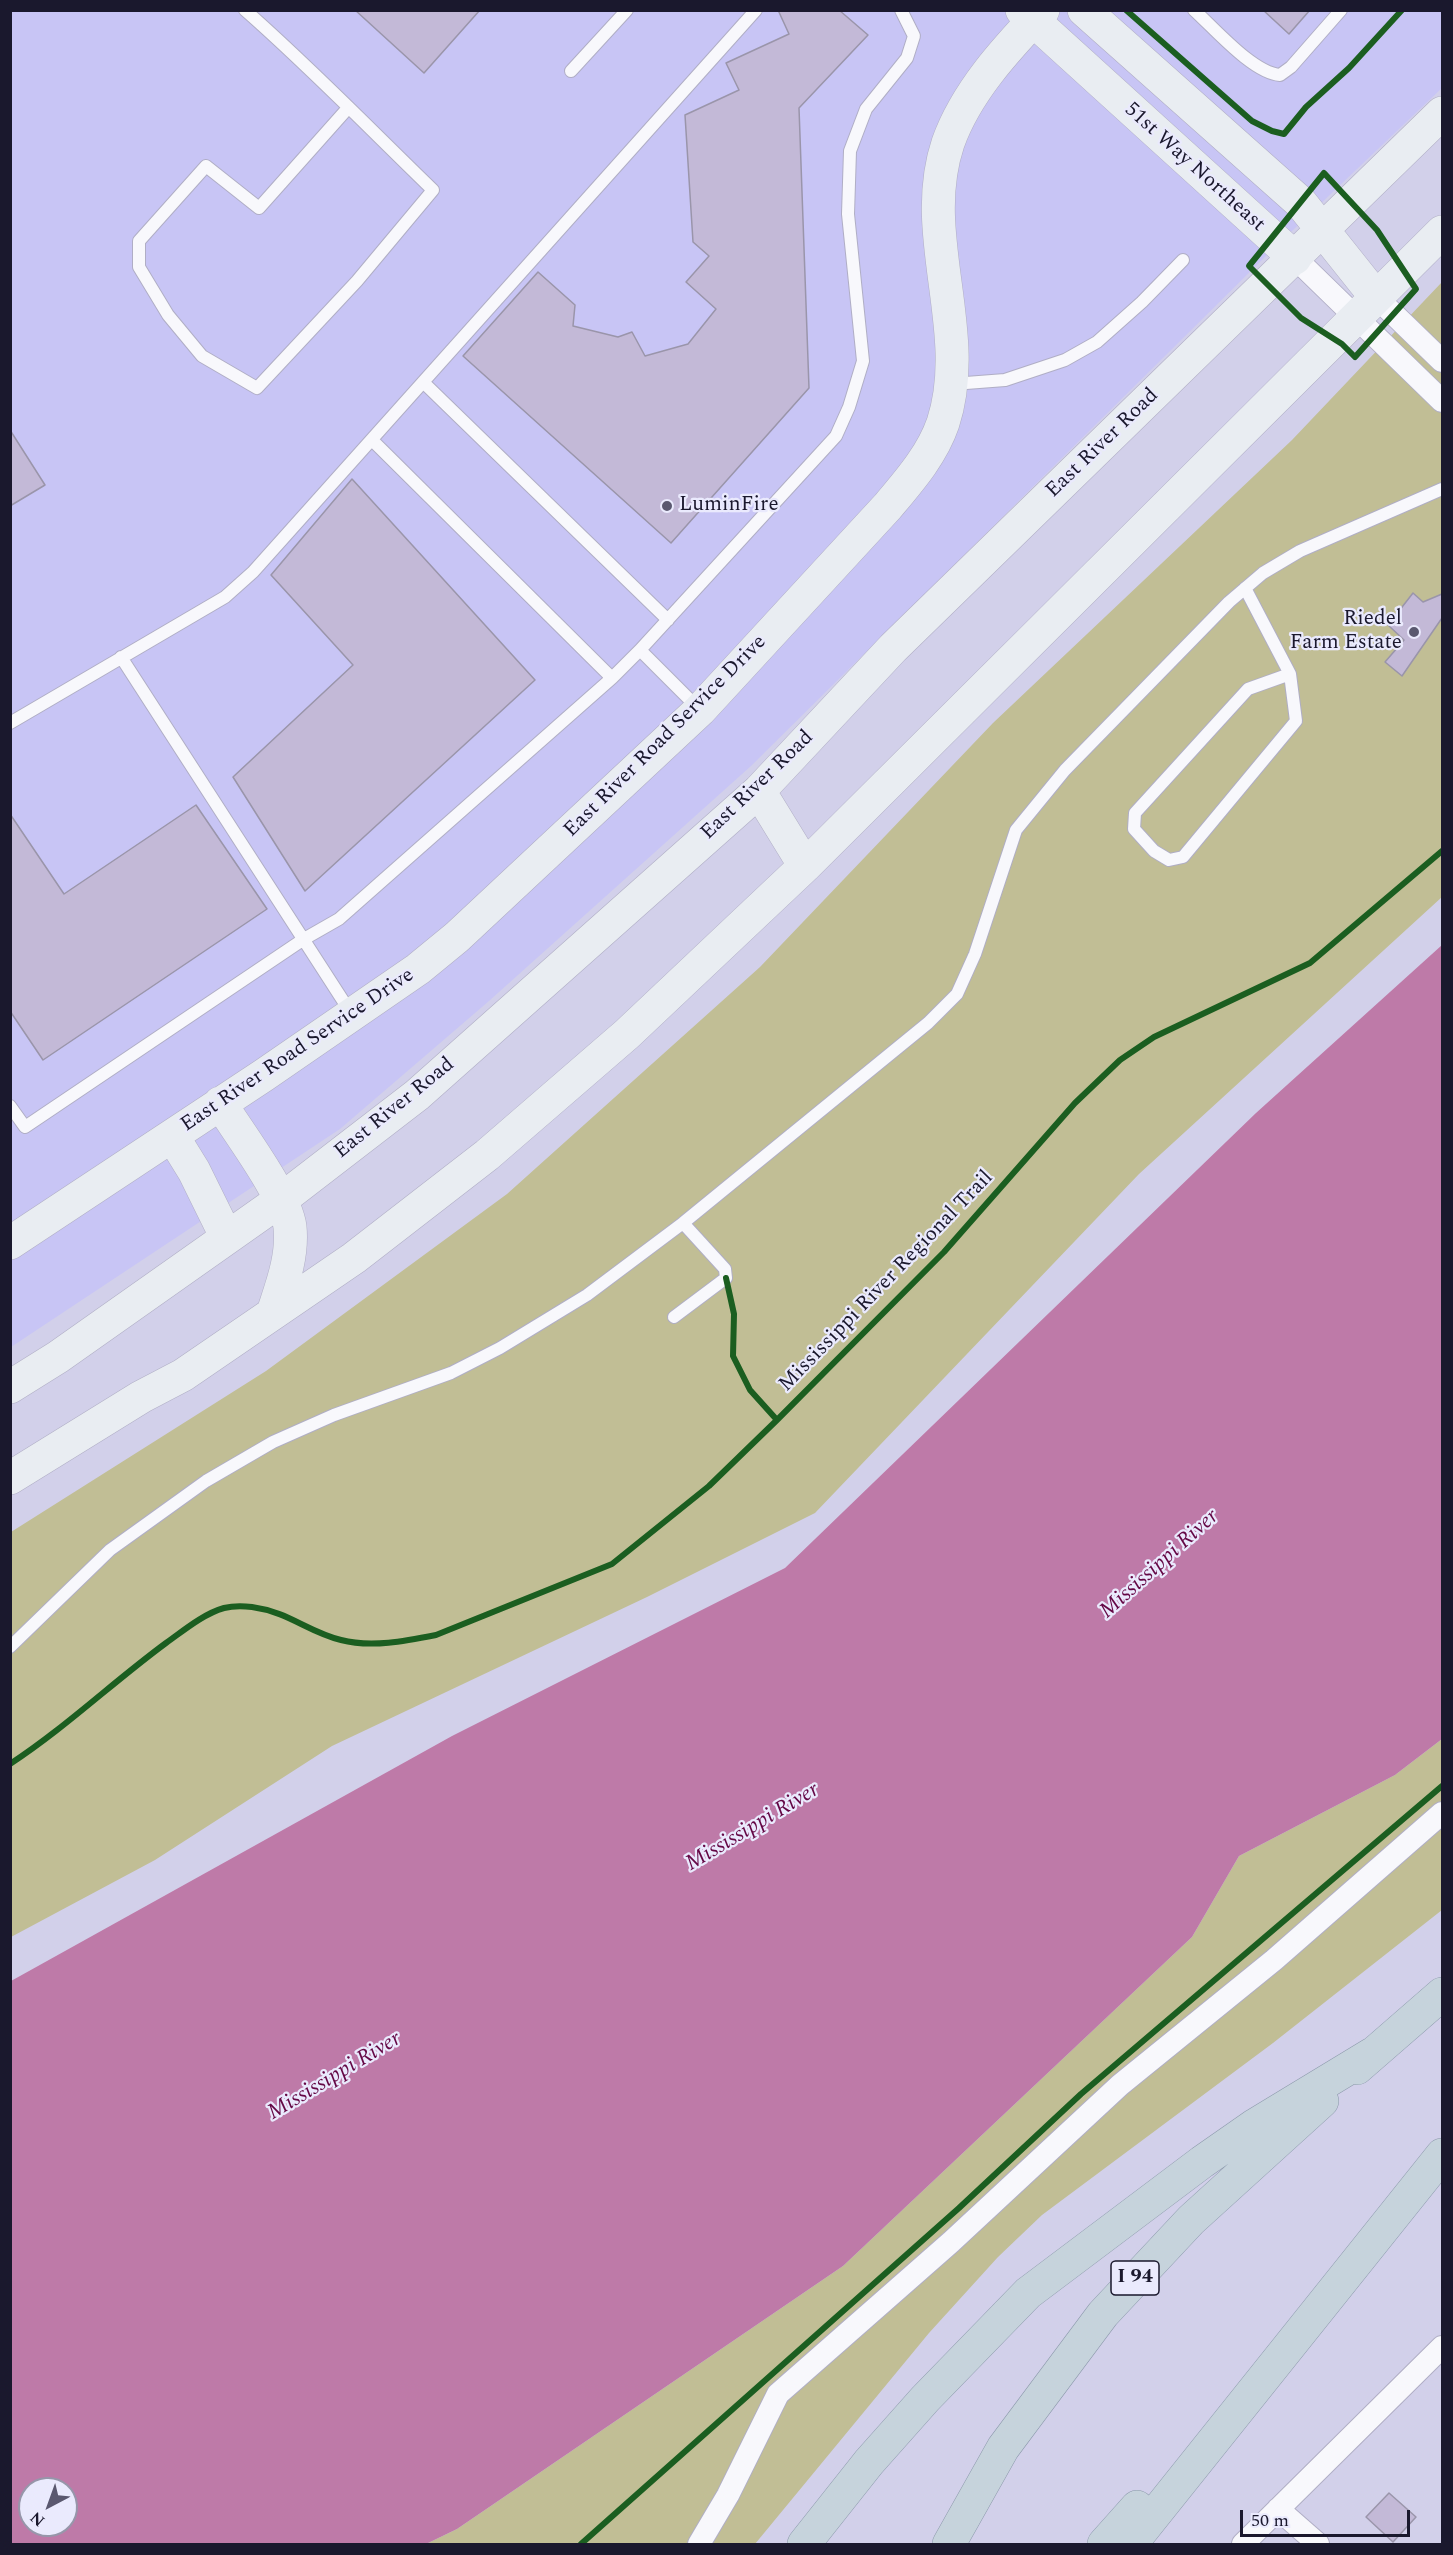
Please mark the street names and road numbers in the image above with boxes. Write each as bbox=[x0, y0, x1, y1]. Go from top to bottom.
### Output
street label: 51st Way Northeast bbox=[1118, 98, 1270, 238]
street label: East River Road bbox=[1041, 384, 1165, 504]
street label: East River Road Service Drive bbox=[560, 631, 772, 843]
street label: East River Road bbox=[696, 726, 820, 846]
street label: East River Road Service Drive bbox=[177, 963, 419, 1139]
street label: East River Road bbox=[330, 1053, 460, 1165]
street label: Mississippi River Regional Trail bbox=[774, 1166, 1000, 1398]
road number: I 94 bbox=[1111, 2261, 1159, 2295]

